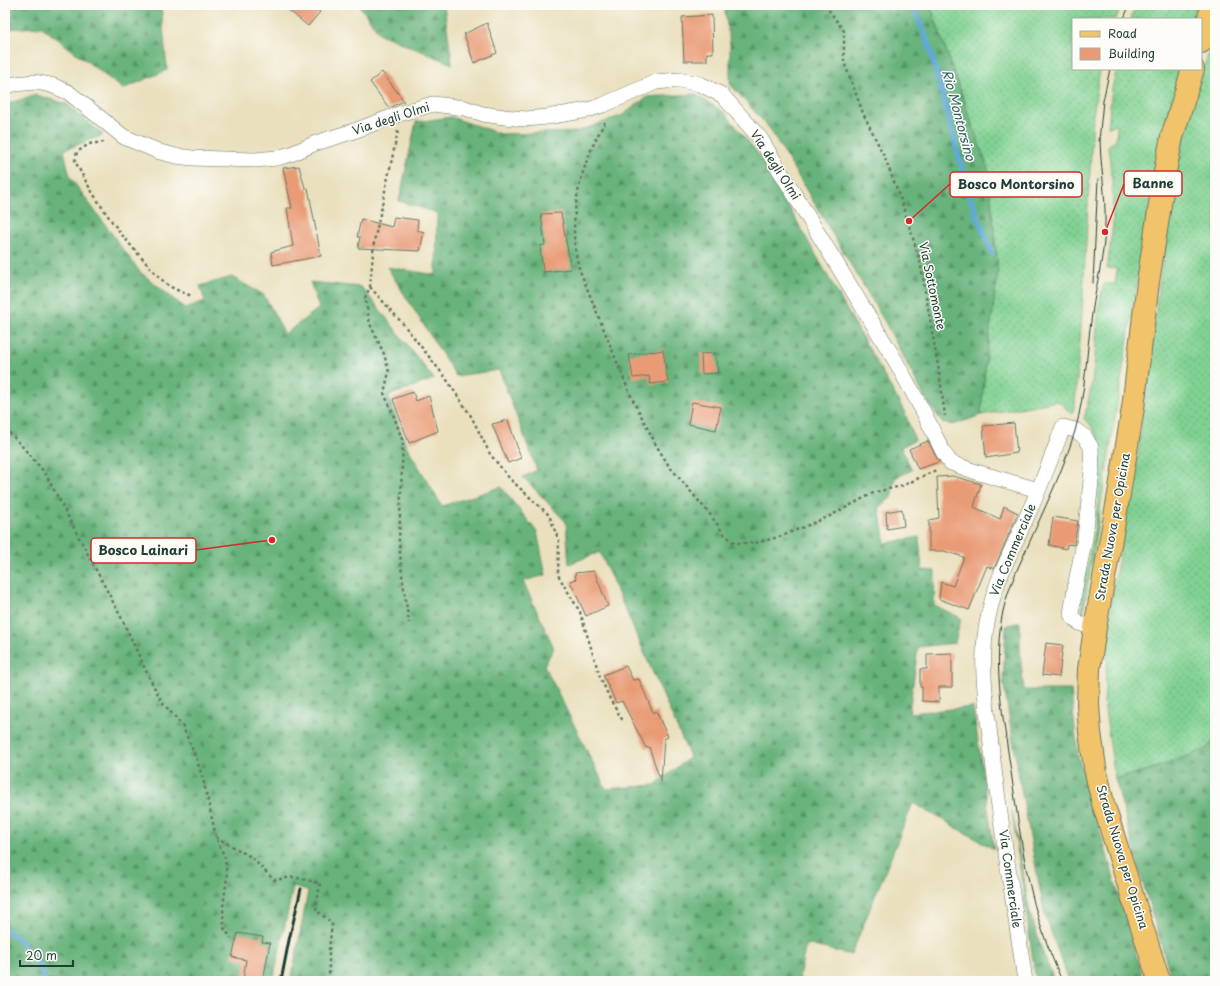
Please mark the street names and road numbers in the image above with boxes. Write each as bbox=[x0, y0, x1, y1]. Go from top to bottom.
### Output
street label: Via degli Olmi bbox=[350, 97, 432, 139]
street label: Via degli Olmi bbox=[746, 126, 805, 203]
street label: Via Sottomonte bbox=[915, 240, 951, 332]
street label: Strada Nuova per Opicina bbox=[1090, 451, 1134, 602]
street label: Via Commerciale bbox=[984, 500, 1040, 599]
street label: Strada Nuova per Opicina bbox=[1092, 782, 1154, 931]
street label: Via Commerciale bbox=[995, 828, 1027, 930]

